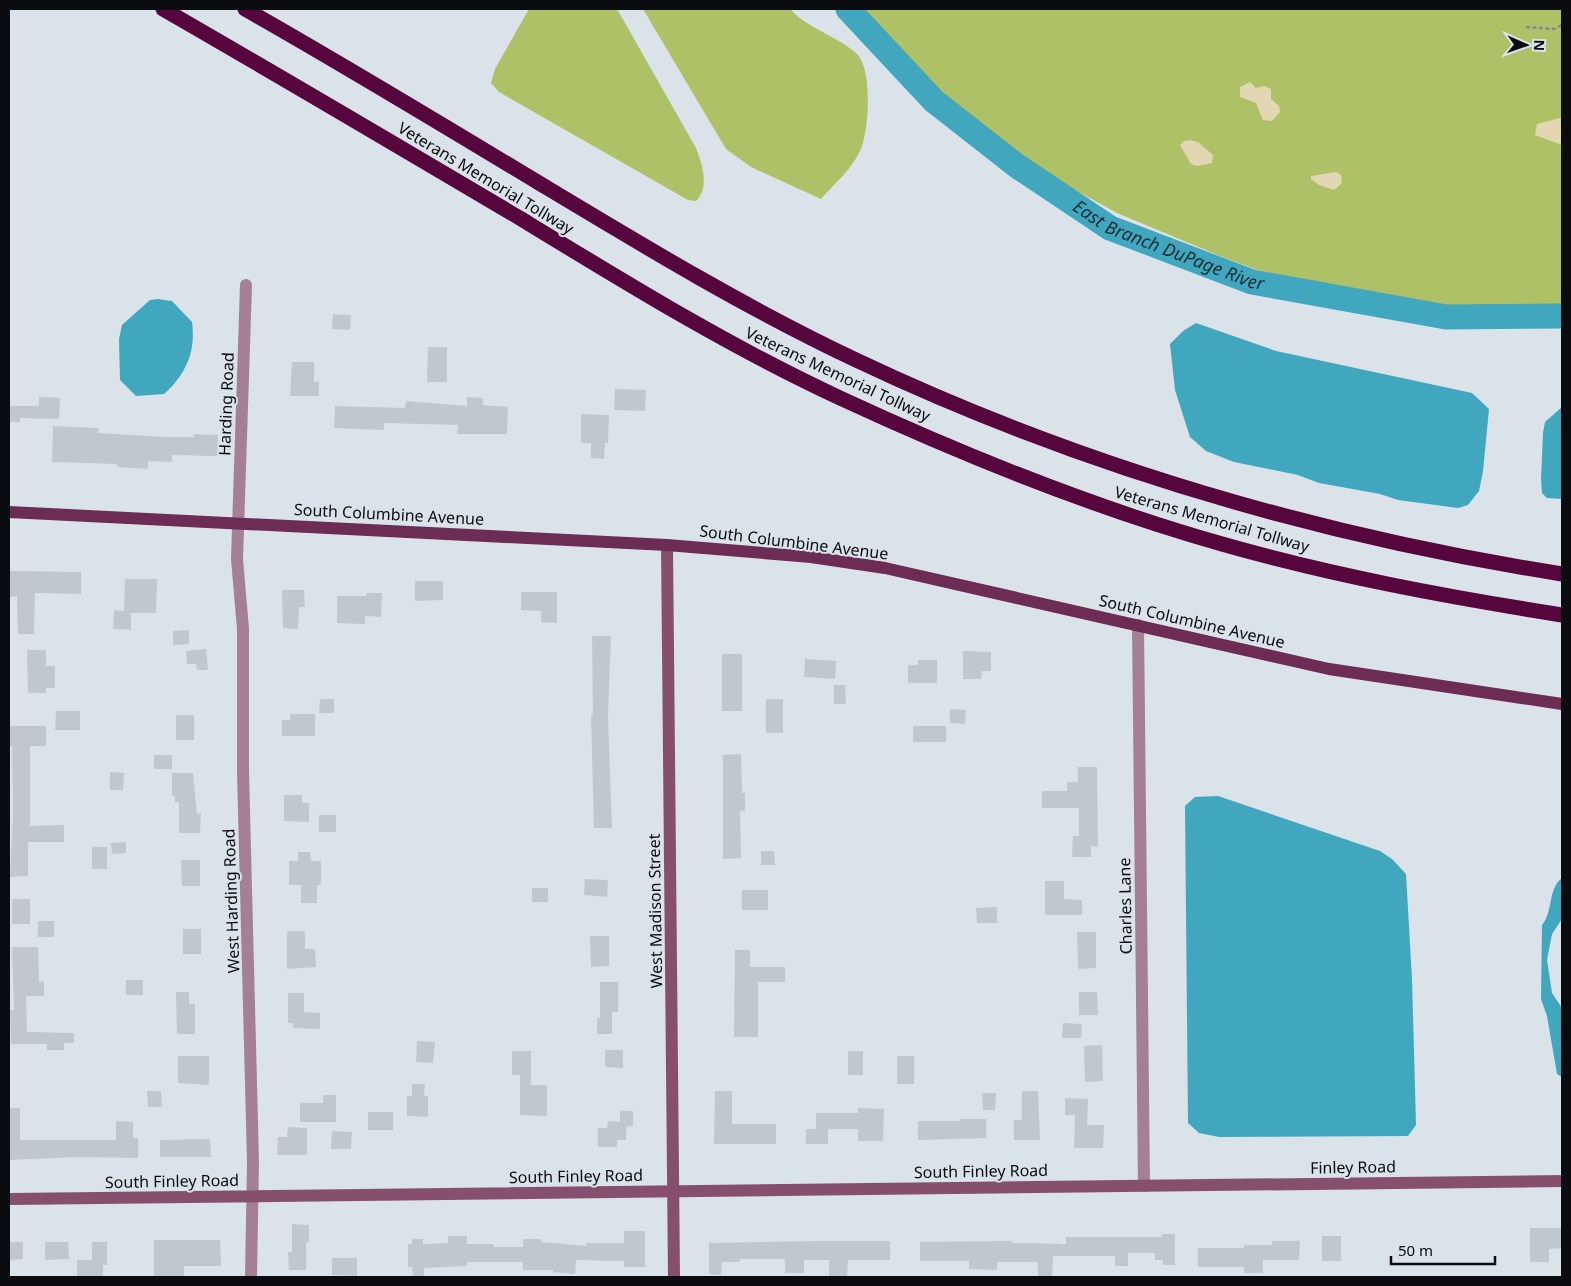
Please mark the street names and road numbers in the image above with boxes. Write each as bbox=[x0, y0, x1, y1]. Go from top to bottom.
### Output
street label: Veterans Memorial Tollway bbox=[394, 117, 579, 240]
street label: Veterans Memorial Tollway bbox=[742, 321, 935, 427]
street label: Harding Road bbox=[213, 352, 239, 456]
street label: Veterans Memorial Tollway bbox=[1112, 481, 1313, 558]
street label: South Columbine Avenue bbox=[293, 498, 485, 530]
street label: South Columbine Avenue bbox=[698, 519, 890, 565]
street label: South Columbine Avenue bbox=[1097, 589, 1287, 653]
street label: West Harding Road bbox=[217, 828, 245, 974]
street label: West Madison Street bbox=[643, 833, 667, 989]
street label: Charles Lane bbox=[1113, 857, 1137, 955]
street label: Finley Road bbox=[1310, 1155, 1396, 1179]
street label: South Finley Road bbox=[914, 1159, 1048, 1183]
street label: South Finley Road bbox=[509, 1164, 643, 1188]
street label: South Finley Road bbox=[105, 1169, 239, 1193]

